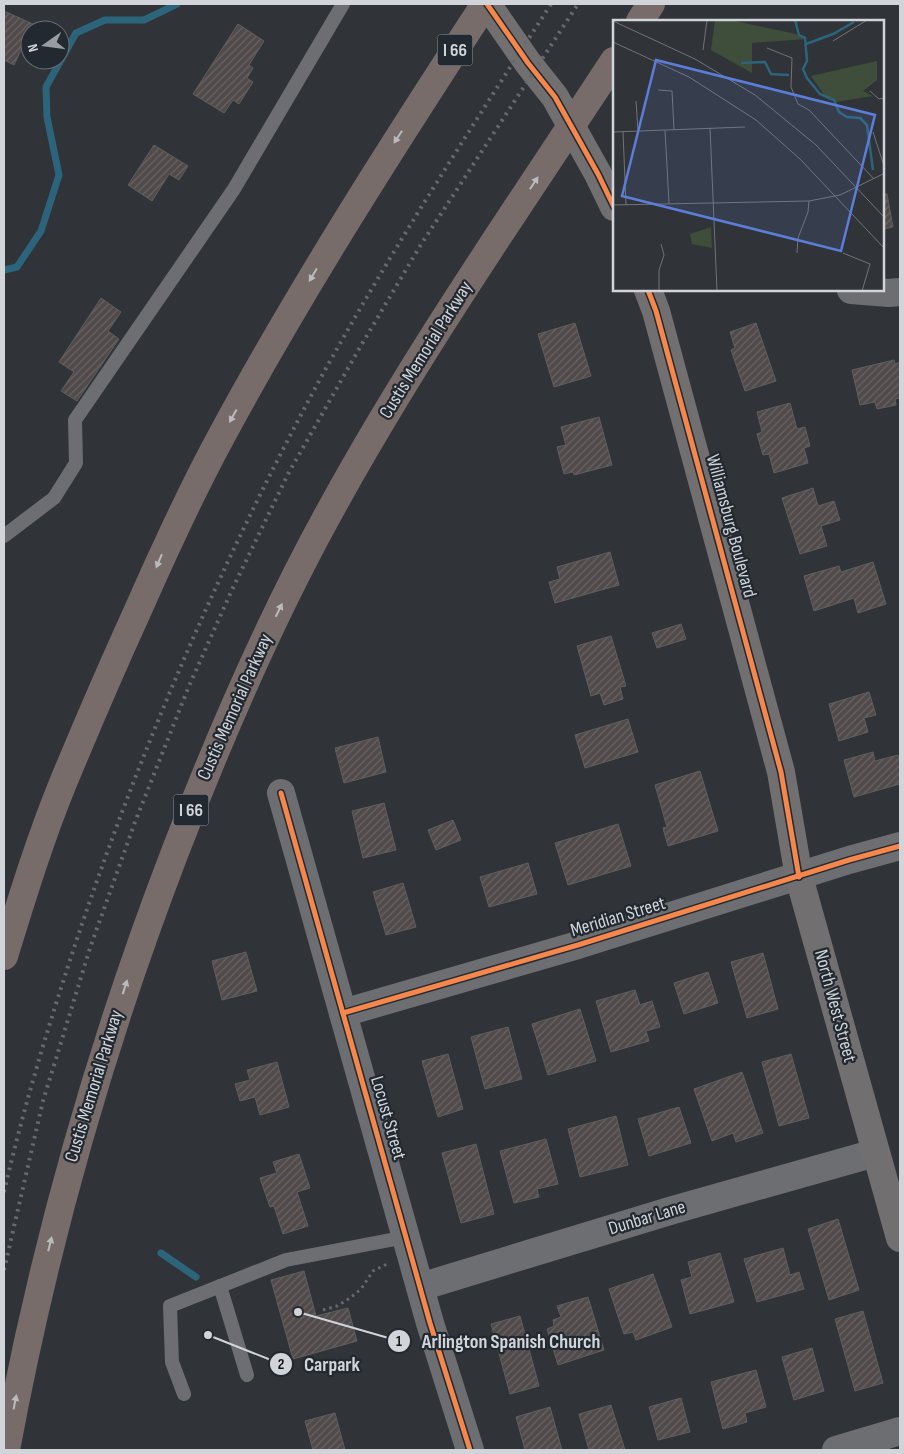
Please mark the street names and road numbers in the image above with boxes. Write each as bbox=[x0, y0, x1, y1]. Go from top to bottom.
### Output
road number: I 66 bbox=[438, 34, 472, 66]
street label: Custis Memorial Parkway bbox=[374, 276, 478, 423]
street label: Williamsburg Boulevard bbox=[701, 452, 761, 600]
street label: Custis Memorial Parkway bbox=[192, 630, 278, 784]
road number: I 66 bbox=[174, 794, 208, 826]
street label: Meridian Street bbox=[568, 892, 668, 942]
street label: North West Street bbox=[809, 947, 861, 1065]
street label: Custis Memorial Parkway bbox=[60, 1007, 128, 1165]
street label: Locust Street bbox=[365, 1074, 411, 1163]
street label: Dunbar Lane bbox=[606, 1195, 688, 1241]

